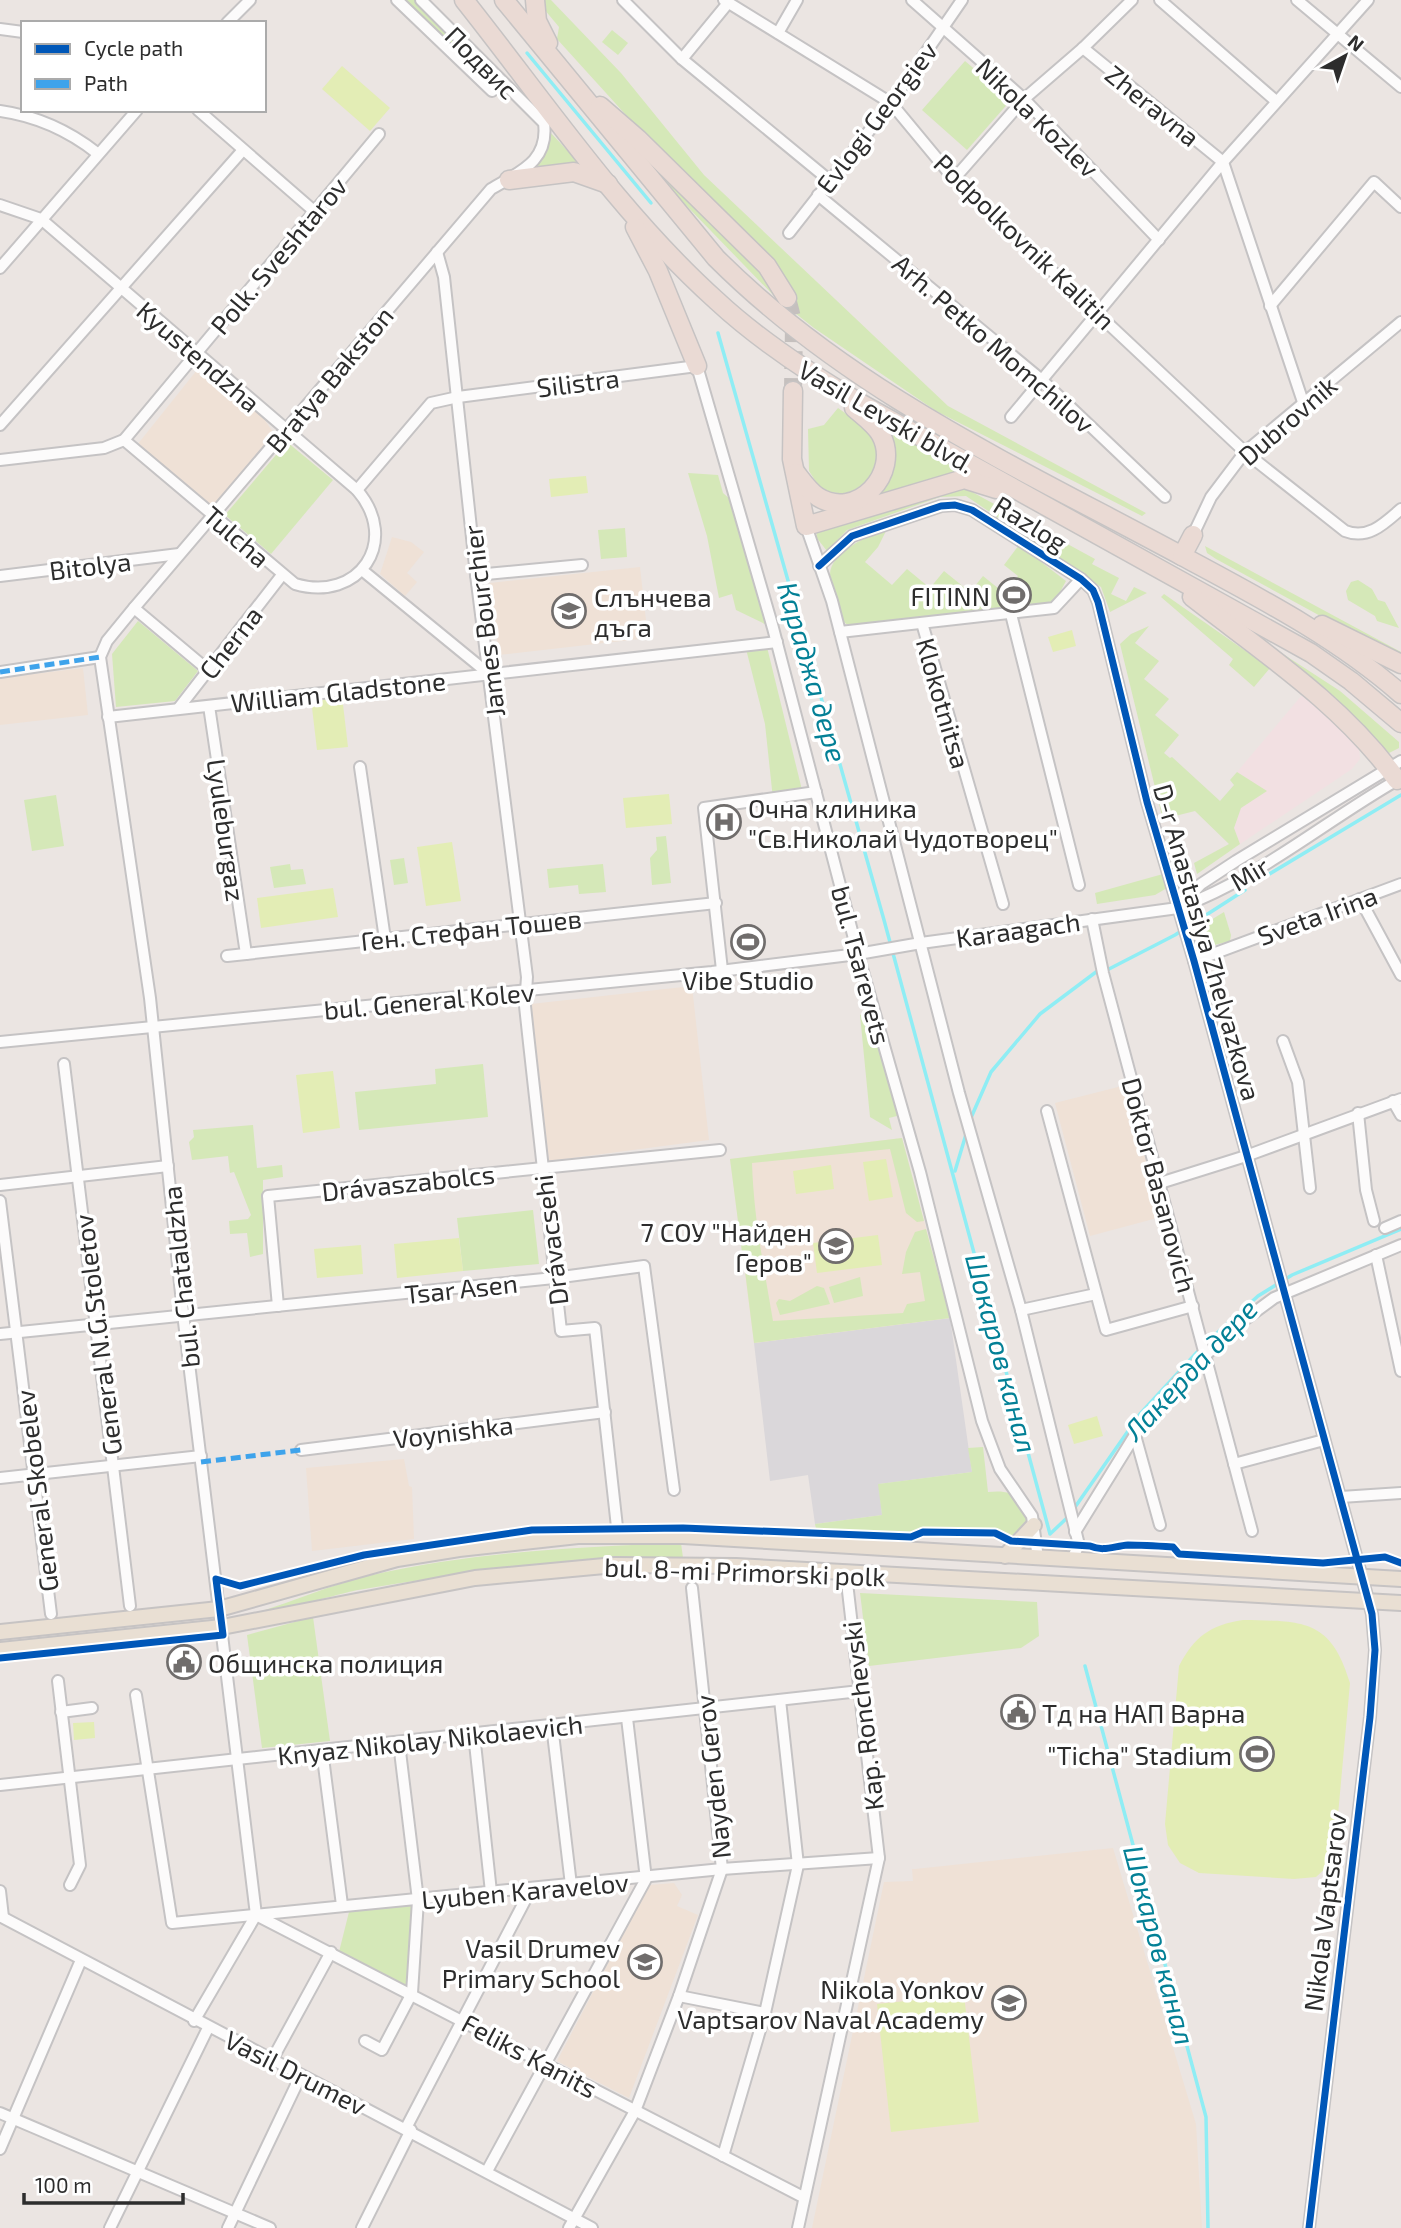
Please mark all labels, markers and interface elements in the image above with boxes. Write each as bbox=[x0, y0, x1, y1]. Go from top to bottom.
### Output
street label: Подвис bbox=[439, 19, 525, 105]
legend bbox=[21, 21, 266, 112]
north arrow bbox=[1310, 21, 1380, 91]
text: N bbox=[1344, 29, 1369, 56]
text: Cycle path bbox=[84, 35, 183, 60]
street label: Evlogi Georgiev bbox=[809, 35, 943, 199]
street label: Nikola Kozlev bbox=[970, 51, 1106, 183]
street label: Zheravna bbox=[1100, 58, 1206, 152]
text: Path bbox=[84, 70, 128, 95]
street label: Podpolkovnik Kalitin bbox=[928, 147, 1122, 335]
street label: Polk. Sveshtarov bbox=[203, 170, 353, 340]
street label: Arh. Petko Momchilov bbox=[887, 247, 1101, 439]
street label: Kyustendzha bbox=[131, 294, 267, 418]
street label: Bratya Bakston bbox=[259, 300, 399, 458]
street label: Vasil Levski blvd. bbox=[793, 353, 981, 479]
street label: Silistra bbox=[535, 362, 621, 402]
street label: Dubrovnik bbox=[1231, 369, 1343, 471]
street label: Razlog bbox=[989, 488, 1073, 558]
street label: Tulcha bbox=[198, 499, 276, 573]
street label: James Bourchier bbox=[456, 523, 510, 719]
street label: Bitolya bbox=[47, 545, 133, 585]
sports icon: FITINN bbox=[995, 576, 1033, 614]
water label: Караджа дере bbox=[771, 578, 855, 766]
place label: FITINN bbox=[911, 580, 990, 611]
place label: Слънчева дъга bbox=[594, 581, 712, 642]
school or university icon: Слънчева дъга bbox=[550, 592, 588, 630]
street label: Cherna bbox=[192, 599, 268, 685]
street label: Klokotnitsa bbox=[911, 634, 977, 772]
street label: William Gladstone bbox=[229, 664, 447, 718]
street label: Lyuleburgaz bbox=[202, 757, 252, 903]
street label: D-r Anastasiya Zhelyazkova bbox=[1148, 780, 1268, 1104]
place label: Очна клиника "Св.Николай Чудотворец" bbox=[748, 792, 1058, 854]
hospital icon: Очна клиника "Св.Николай Чудотворец" bbox=[705, 803, 743, 841]
street label: Mir bbox=[1224, 849, 1274, 897]
street label: Sveta Irina bbox=[1253, 879, 1381, 951]
street label: bul. Tsarevets bbox=[826, 882, 898, 1048]
street label: Ген. Стефан Тошев bbox=[359, 902, 583, 956]
street label: Karaagach bbox=[954, 905, 1082, 953]
sports icon: Vibe Studio bbox=[729, 923, 767, 961]
place label: Vibe Studio bbox=[682, 964, 814, 995]
street label: bul. General Kolev bbox=[322, 975, 536, 1025]
street label: Doktor Basanovich bbox=[1116, 1074, 1204, 1296]
street label: Drávaszabolcs bbox=[320, 1157, 496, 1207]
street label: Drávacsehi bbox=[527, 1173, 573, 1307]
street label: bul. Chataldzha bbox=[155, 1184, 205, 1370]
street label: General N.G.Stoletov bbox=[67, 1213, 127, 1457]
place label: 7 СОУ "Найден Геров" bbox=[641, 1216, 812, 1277]
school or university icon: 7 СОУ "Найден Геров" bbox=[817, 1227, 855, 1265]
water label: Шокаров канал bbox=[959, 1249, 1045, 1457]
street label: Tsar Asen bbox=[403, 1267, 519, 1309]
water label: Лакерда дере bbox=[1115, 1291, 1264, 1447]
street label: General Skobelev bbox=[8, 1388, 64, 1594]
street label: Voynishka bbox=[391, 1408, 515, 1454]
street label: bul. 8-mi Primorski polk bbox=[604, 1551, 886, 1591]
street label: Kap. Ronchevski bbox=[835, 1619, 889, 1813]
public building icon: Общинска полиция bbox=[165, 1643, 203, 1681]
place label: Общинска полиция bbox=[208, 1647, 443, 1678]
street label: Nayden Gerov bbox=[688, 1693, 736, 1861]
public building icon: Тд на НАП Варна bbox=[999, 1693, 1037, 1731]
place label: Тд на НАП Варна bbox=[1042, 1697, 1245, 1728]
street label: Knyaz Nikolay Nikolaevich bbox=[276, 1708, 584, 1770]
sports icon: "Ticha" Stadium bbox=[1238, 1735, 1276, 1773]
place label: "Ticha" Stadium bbox=[1047, 1739, 1232, 1770]
street label: Nikola Vaptsarov bbox=[1296, 1811, 1352, 2013]
water label: Шокаров канал bbox=[1117, 1841, 1203, 2049]
street label: Lyuben Karavelov bbox=[420, 1865, 630, 1914]
place label: Vasil Drumev Primary School bbox=[442, 1932, 620, 1993]
school or university icon: Vasil Drumev Primary School bbox=[626, 1943, 664, 1981]
place label: Nikola Yonkov Vaptsarov Naval Academy bbox=[677, 1973, 984, 2034]
school or university icon: Nikola Yonkov Vaptsarov Naval Academy bbox=[990, 1984, 1028, 2022]
street label: Feliks Kanits bbox=[457, 2007, 603, 2103]
street label: Vasil Drumev bbox=[220, 2023, 372, 2121]
scale bar bbox=[24, 2162, 184, 2206]
text: 100 m bbox=[35, 2172, 92, 2197]

